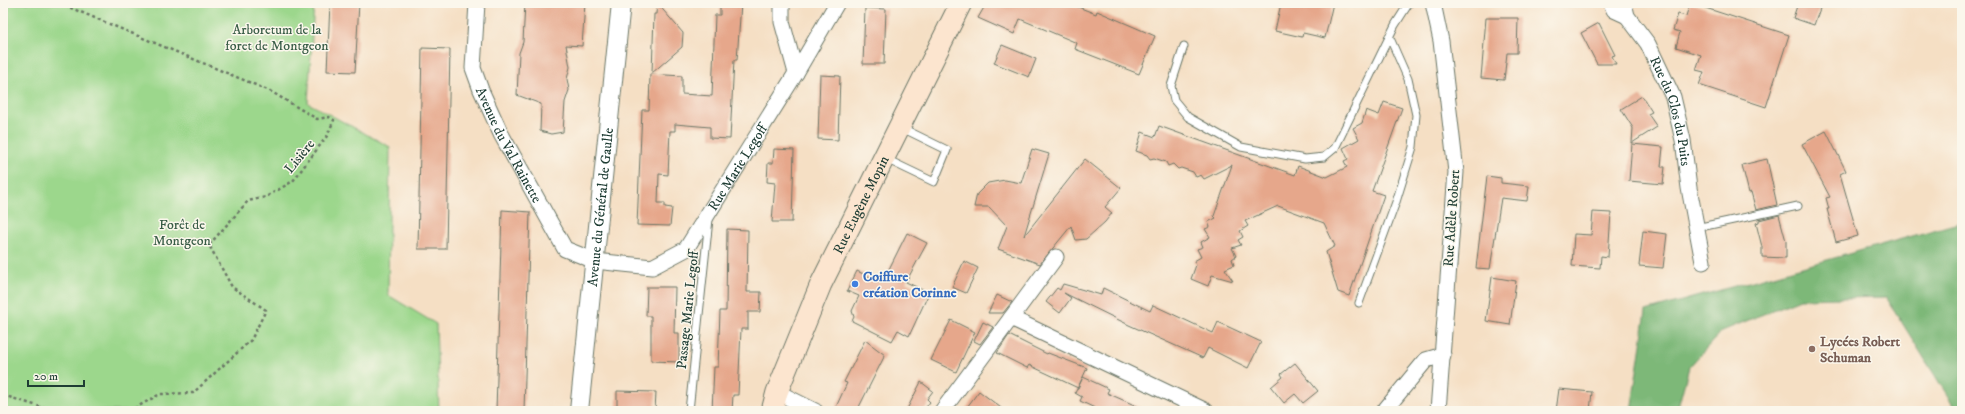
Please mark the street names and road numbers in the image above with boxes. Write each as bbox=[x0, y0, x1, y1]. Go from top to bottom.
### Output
street label: Rue du Clos du Puits bbox=[1645, 54, 1694, 167]
street label: Avenue du Val Rainette bbox=[471, 84, 546, 206]
street label: Rue Marie Legoff bbox=[704, 119, 773, 214]
street label: Avenue du Général de Gaulle bbox=[584, 127, 618, 288]
street label: Lisière bbox=[281, 136, 319, 177]
street label: Rue Eugène Mopin bbox=[829, 152, 894, 257]
street label: Rue Adèle Robert bbox=[1440, 168, 1464, 267]
street label: Passage Marie Legoff bbox=[673, 248, 703, 370]

